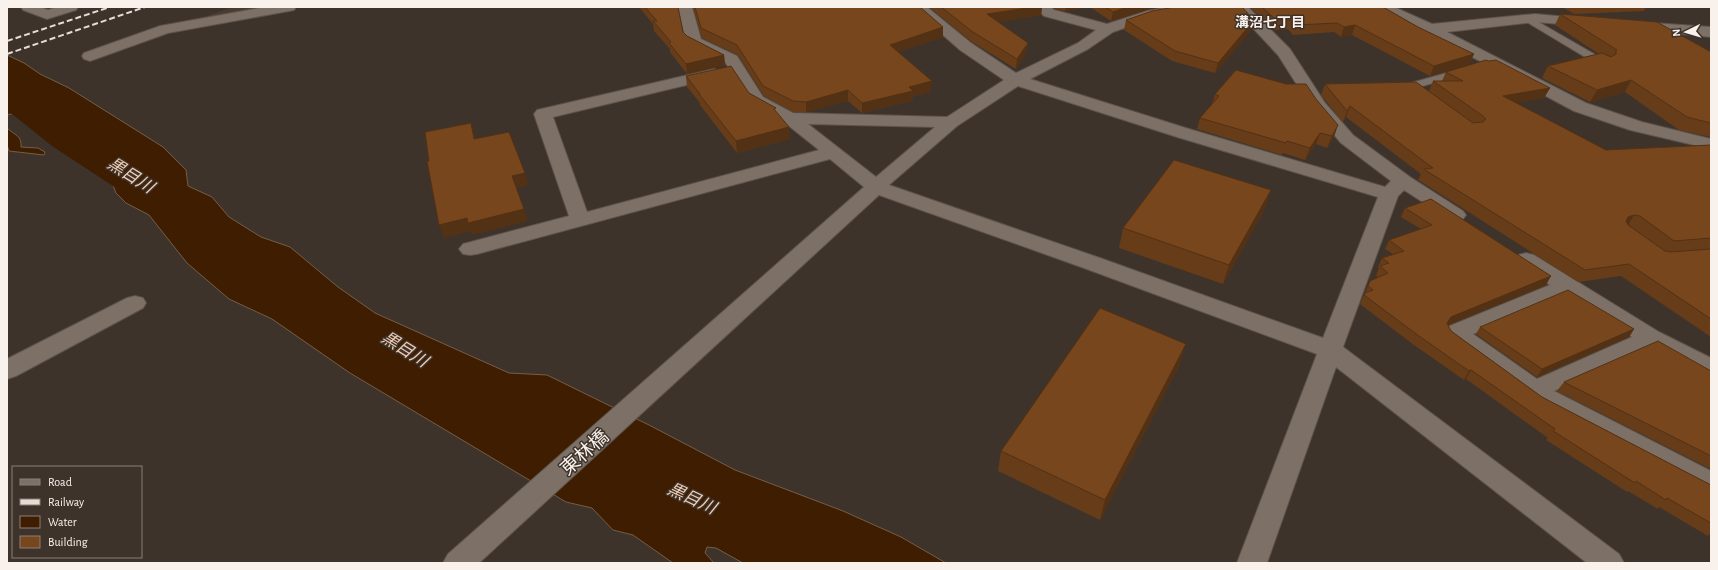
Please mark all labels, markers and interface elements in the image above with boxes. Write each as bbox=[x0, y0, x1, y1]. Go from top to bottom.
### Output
north arrow bbox=[1666, 12, 1706, 52]
district label: 溝沼七丁目 bbox=[1235, 15, 1305, 30]
text: N bbox=[1671, 29, 1682, 37]
water label: 黒目川 bbox=[105, 155, 159, 197]
water label: 黒目川 bbox=[379, 329, 433, 371]
street label: 東林橋 bbox=[556, 425, 613, 479]
legend bbox=[12, 466, 142, 558]
text: Road bbox=[48, 476, 72, 488]
water label: 黒目川 bbox=[665, 480, 720, 518]
text: Railway bbox=[48, 496, 84, 509]
text: Water bbox=[48, 516, 77, 528]
text: Building bbox=[48, 536, 88, 548]

